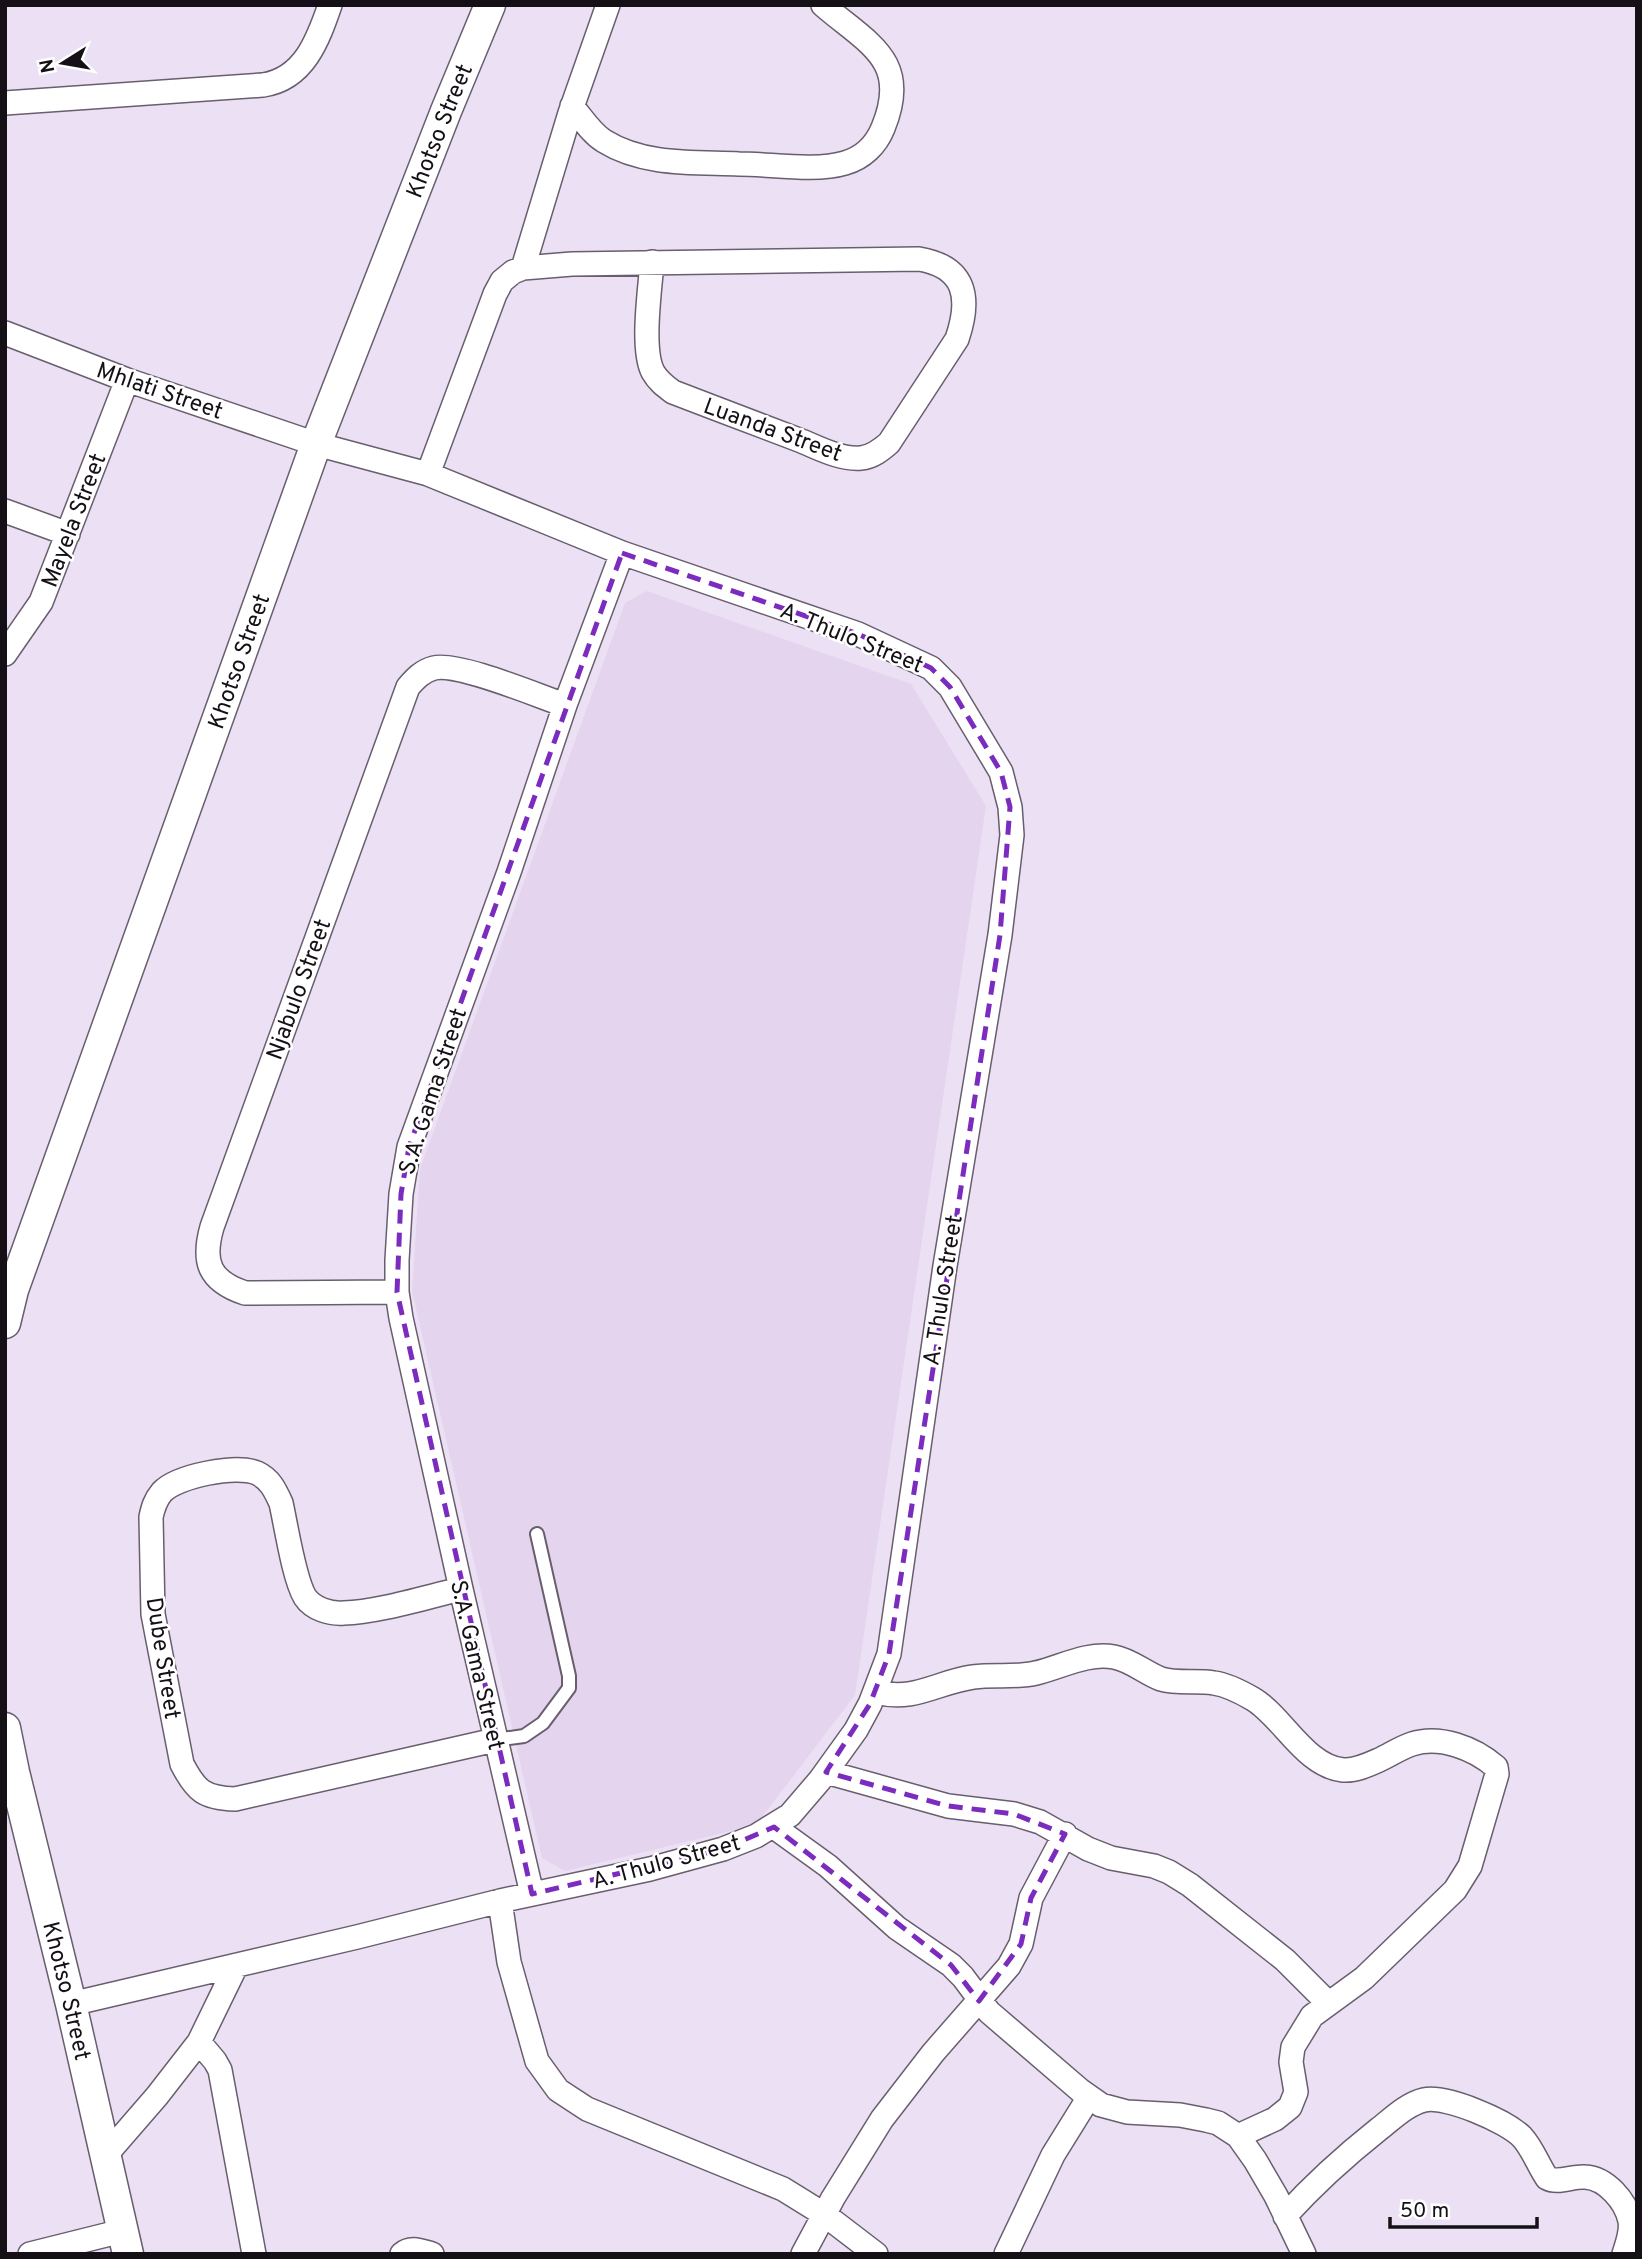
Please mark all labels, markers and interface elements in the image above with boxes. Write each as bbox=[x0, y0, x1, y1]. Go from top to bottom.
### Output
north arrow bbox=[28, 28, 98, 98]
text: N bbox=[35, 57, 61, 75]
street label: Khotso Street bbox=[401, 60, 481, 203]
street label: Mhlati Street bbox=[92, 357, 226, 428]
street label: Luanda Street bbox=[699, 393, 845, 470]
street label: Mayela Street bbox=[37, 450, 114, 592]
street label: Khotso Street bbox=[203, 590, 278, 734]
street label: A. Thulo Street bbox=[775, 597, 927, 681]
street label: Njabulo Street bbox=[261, 916, 339, 1064]
street label: S.A. Gama Street bbox=[394, 1005, 475, 1179]
street label: A. Thulo Street bbox=[918, 1213, 971, 1368]
street label: S.A. Gama Street bbox=[442, 1578, 509, 1753]
street label: Dube Street bbox=[138, 1595, 185, 1721]
street label: A. Thulo Street bbox=[589, 1830, 744, 1897]
street label: Khotso Street bbox=[34, 1919, 95, 2063]
scale bar bbox=[1390, 2186, 1537, 2230]
text: 50 m bbox=[1400, 2198, 1449, 2225]

